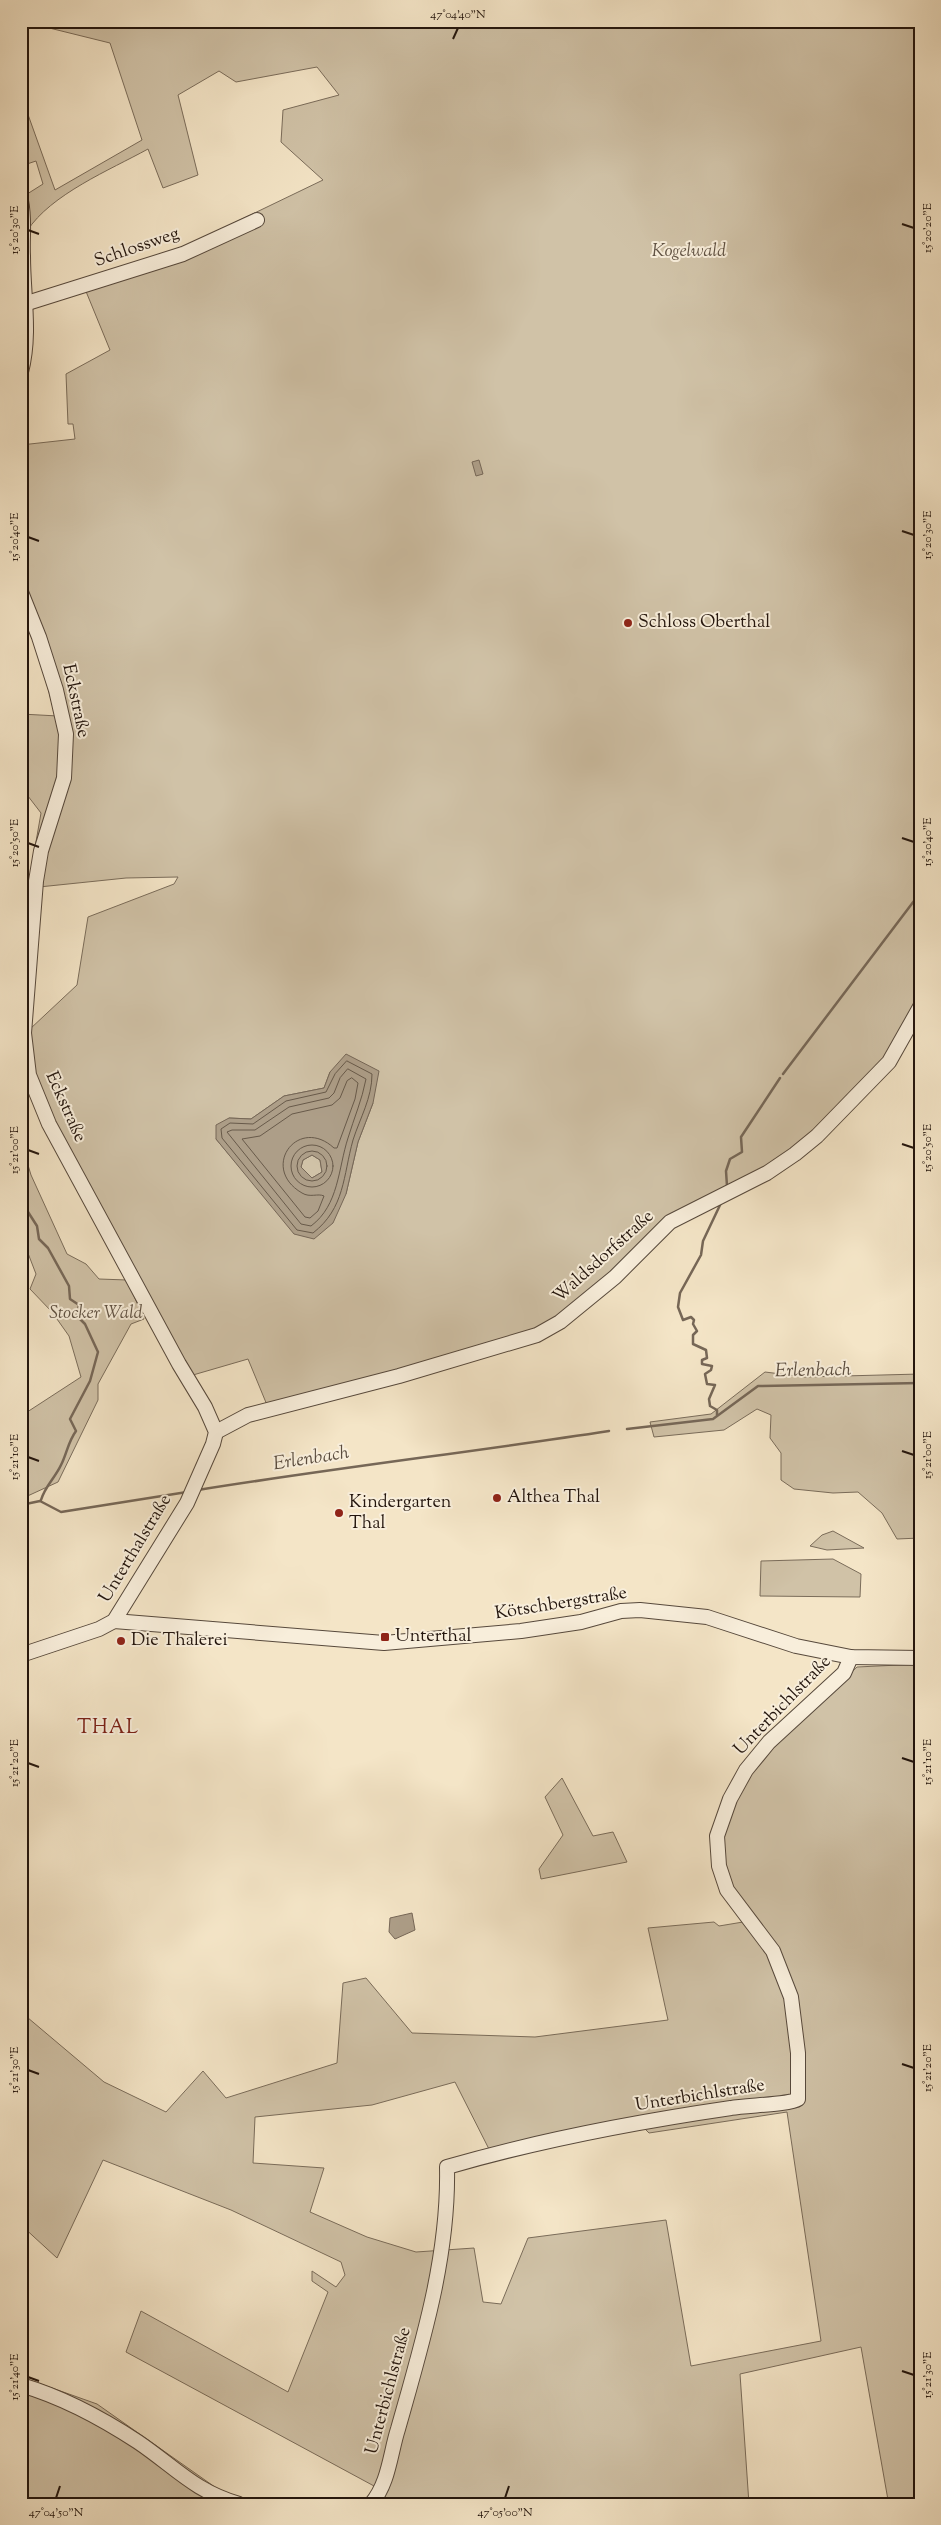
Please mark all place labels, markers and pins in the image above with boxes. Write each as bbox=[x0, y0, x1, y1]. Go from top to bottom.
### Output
place label: Schloss Oberthal bbox=[638, 610, 770, 636]
marker: Schloss Oberthal bbox=[622, 617, 634, 629]
place label: Althea Thal bbox=[507, 1485, 600, 1511]
place label: Kindergarten Thal bbox=[349, 1490, 452, 1537]
marker: Althea Thal bbox=[491, 1492, 503, 1504]
marker: Kindergarten Thal bbox=[333, 1507, 345, 1519]
place label: Unterthal bbox=[395, 1624, 471, 1650]
place label: Die Thalerei bbox=[131, 1628, 228, 1654]
marker: Unterthal bbox=[379, 1631, 391, 1643]
marker: Die Thalerei bbox=[115, 1635, 127, 1647]

